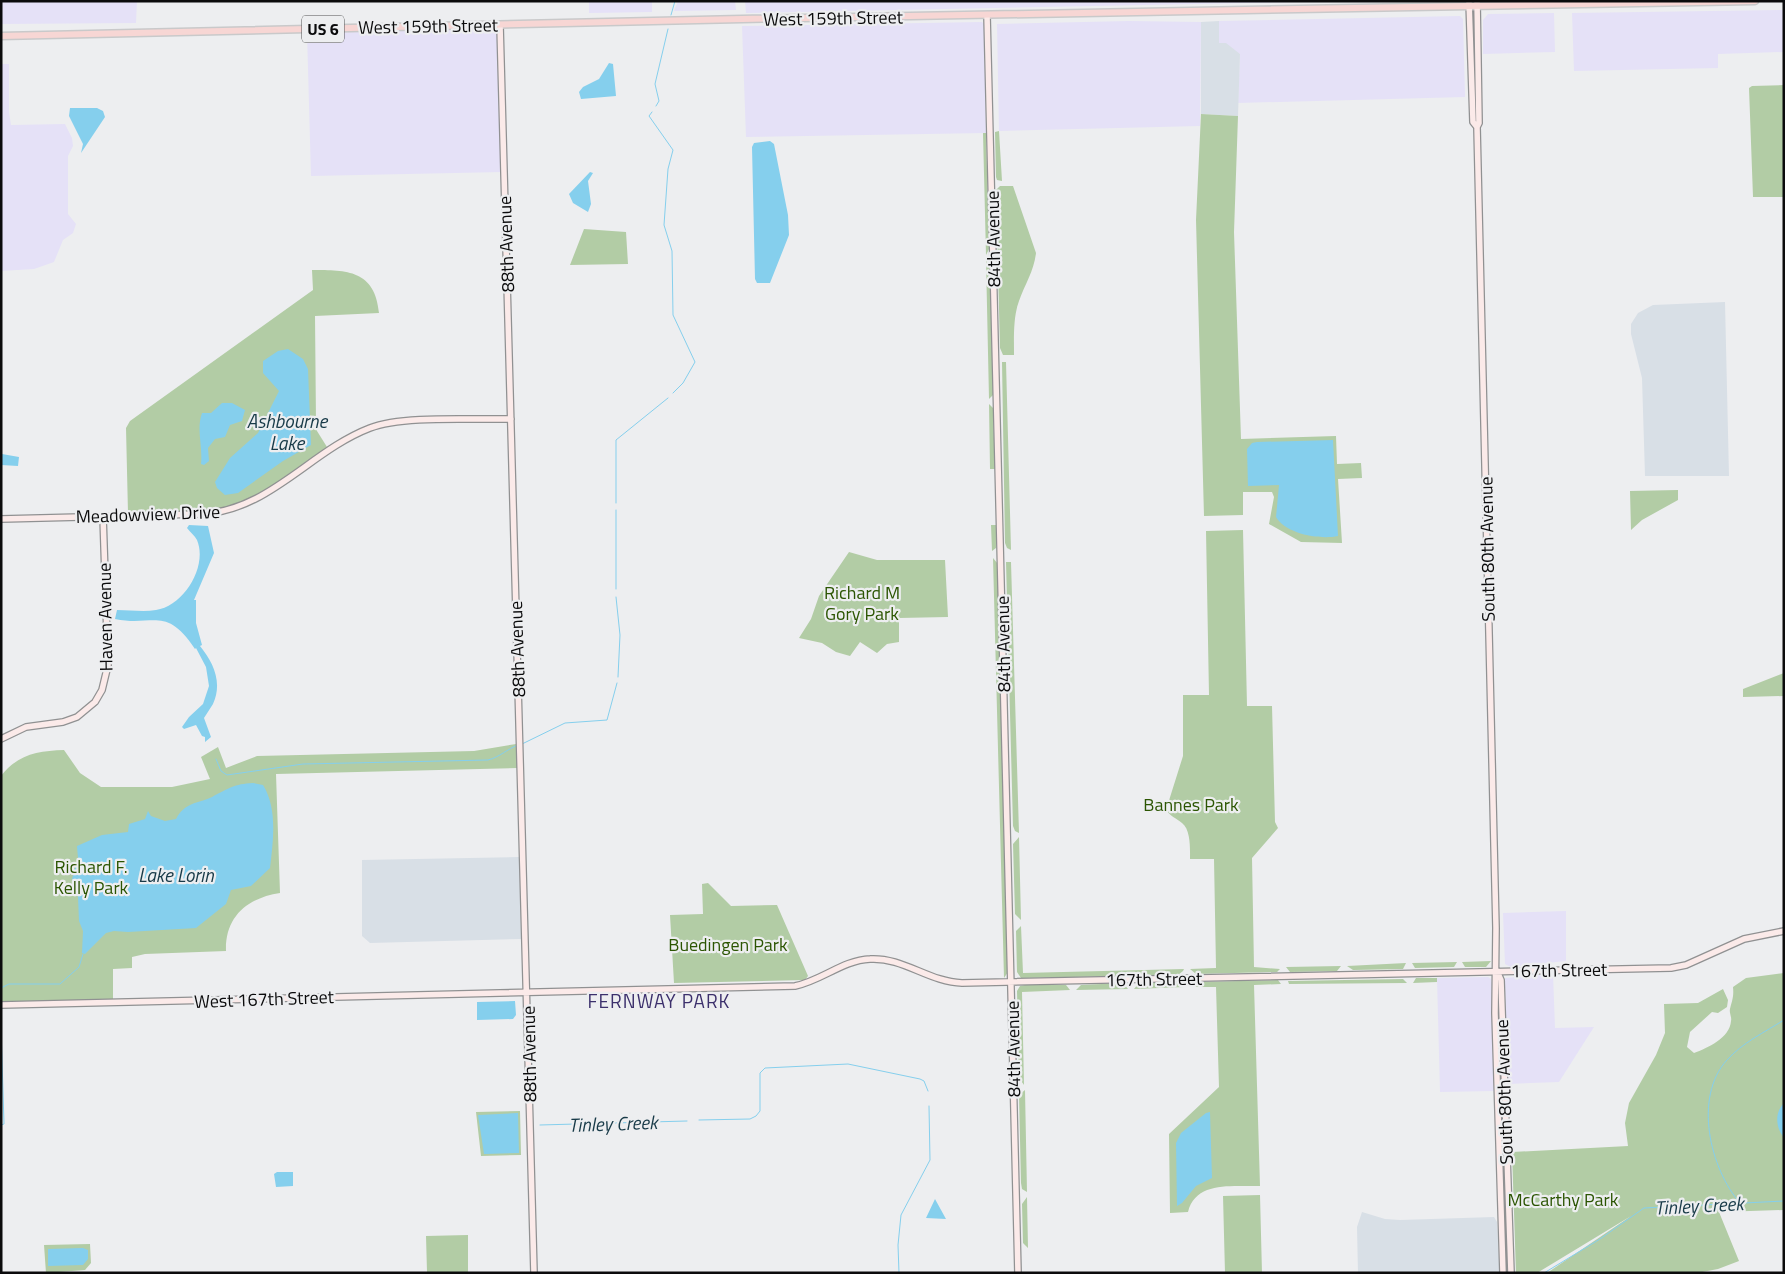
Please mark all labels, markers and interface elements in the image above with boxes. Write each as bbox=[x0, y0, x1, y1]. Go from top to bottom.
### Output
street label: West 159th Street bbox=[763, 3, 904, 33]
street label: West 159th Street bbox=[358, 11, 499, 41]
road number: US 6 bbox=[302, 15, 344, 42]
street label: 84th Avenue bbox=[979, 191, 1007, 287]
street label: 88th Avenue bbox=[491, 195, 521, 293]
water label: Ashbourne Lake bbox=[247, 406, 329, 457]
street label: South 80th Avenue bbox=[1472, 476, 1502, 622]
street label: Meadowview Drive bbox=[75, 498, 221, 530]
street label: Haven Avenue bbox=[91, 562, 119, 672]
park label: Richard M Gory Park bbox=[824, 579, 900, 627]
street label: 84th Avenue bbox=[989, 596, 1017, 692]
street label: 88th Avenue bbox=[502, 600, 532, 698]
park label: Bannes Park bbox=[1143, 791, 1239, 818]
park label: Richard F. Kelly Park bbox=[54, 853, 129, 901]
water label: Lake Lorin bbox=[138, 860, 214, 889]
park label: Buedingen Park bbox=[668, 931, 788, 958]
street label: 167th Street bbox=[1510, 956, 1608, 984]
street label: 167th Street bbox=[1105, 965, 1203, 993]
street label: West 167th Street bbox=[194, 983, 335, 1015]
district label: FERNWAY PARK bbox=[588, 986, 730, 1015]
street label: 84th Avenue bbox=[999, 1001, 1027, 1097]
street label: 88th Avenue bbox=[515, 1006, 543, 1102]
street label: South 80th Avenue bbox=[1488, 1019, 1520, 1165]
water label: Tinley Creek bbox=[568, 1107, 661, 1139]
park label: McCarthy Park bbox=[1508, 1186, 1619, 1213]
water label: Tinley Creek bbox=[1654, 1188, 1747, 1222]

